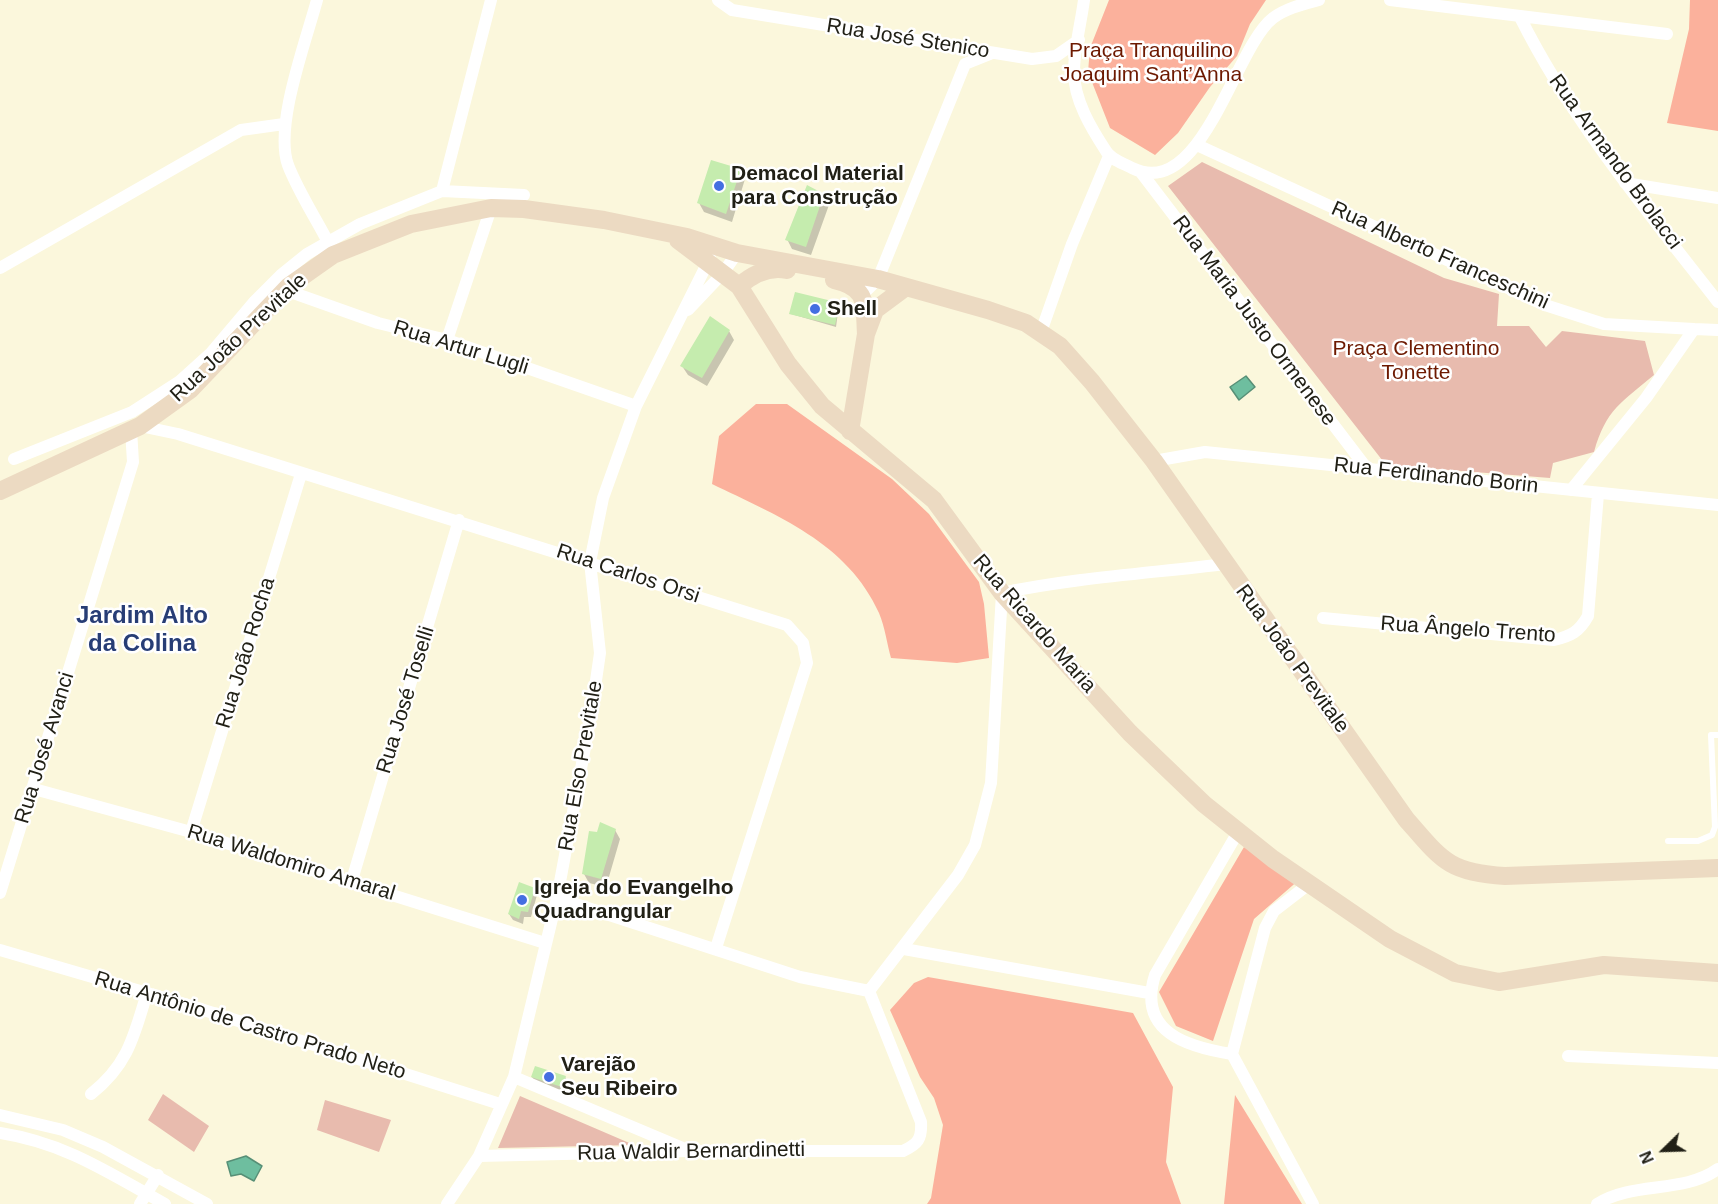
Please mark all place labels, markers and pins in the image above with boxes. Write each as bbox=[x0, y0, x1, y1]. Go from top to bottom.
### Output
place label: Demacol Material para Construção bbox=[731, 161, 904, 211]
marker: Demacol Material para Construção bbox=[712, 179, 726, 193]
place label: Shell bbox=[827, 296, 877, 322]
marker: Shell bbox=[808, 302, 822, 316]
place label: Igreja do Evangelho Quadrangular bbox=[534, 875, 734, 925]
marker: Igreja do Evangelho Quadrangular bbox=[515, 893, 529, 907]
place label: Varejão Seu Ribeiro bbox=[561, 1052, 678, 1102]
marker: Varejão Seu Ribeiro bbox=[542, 1070, 556, 1084]

